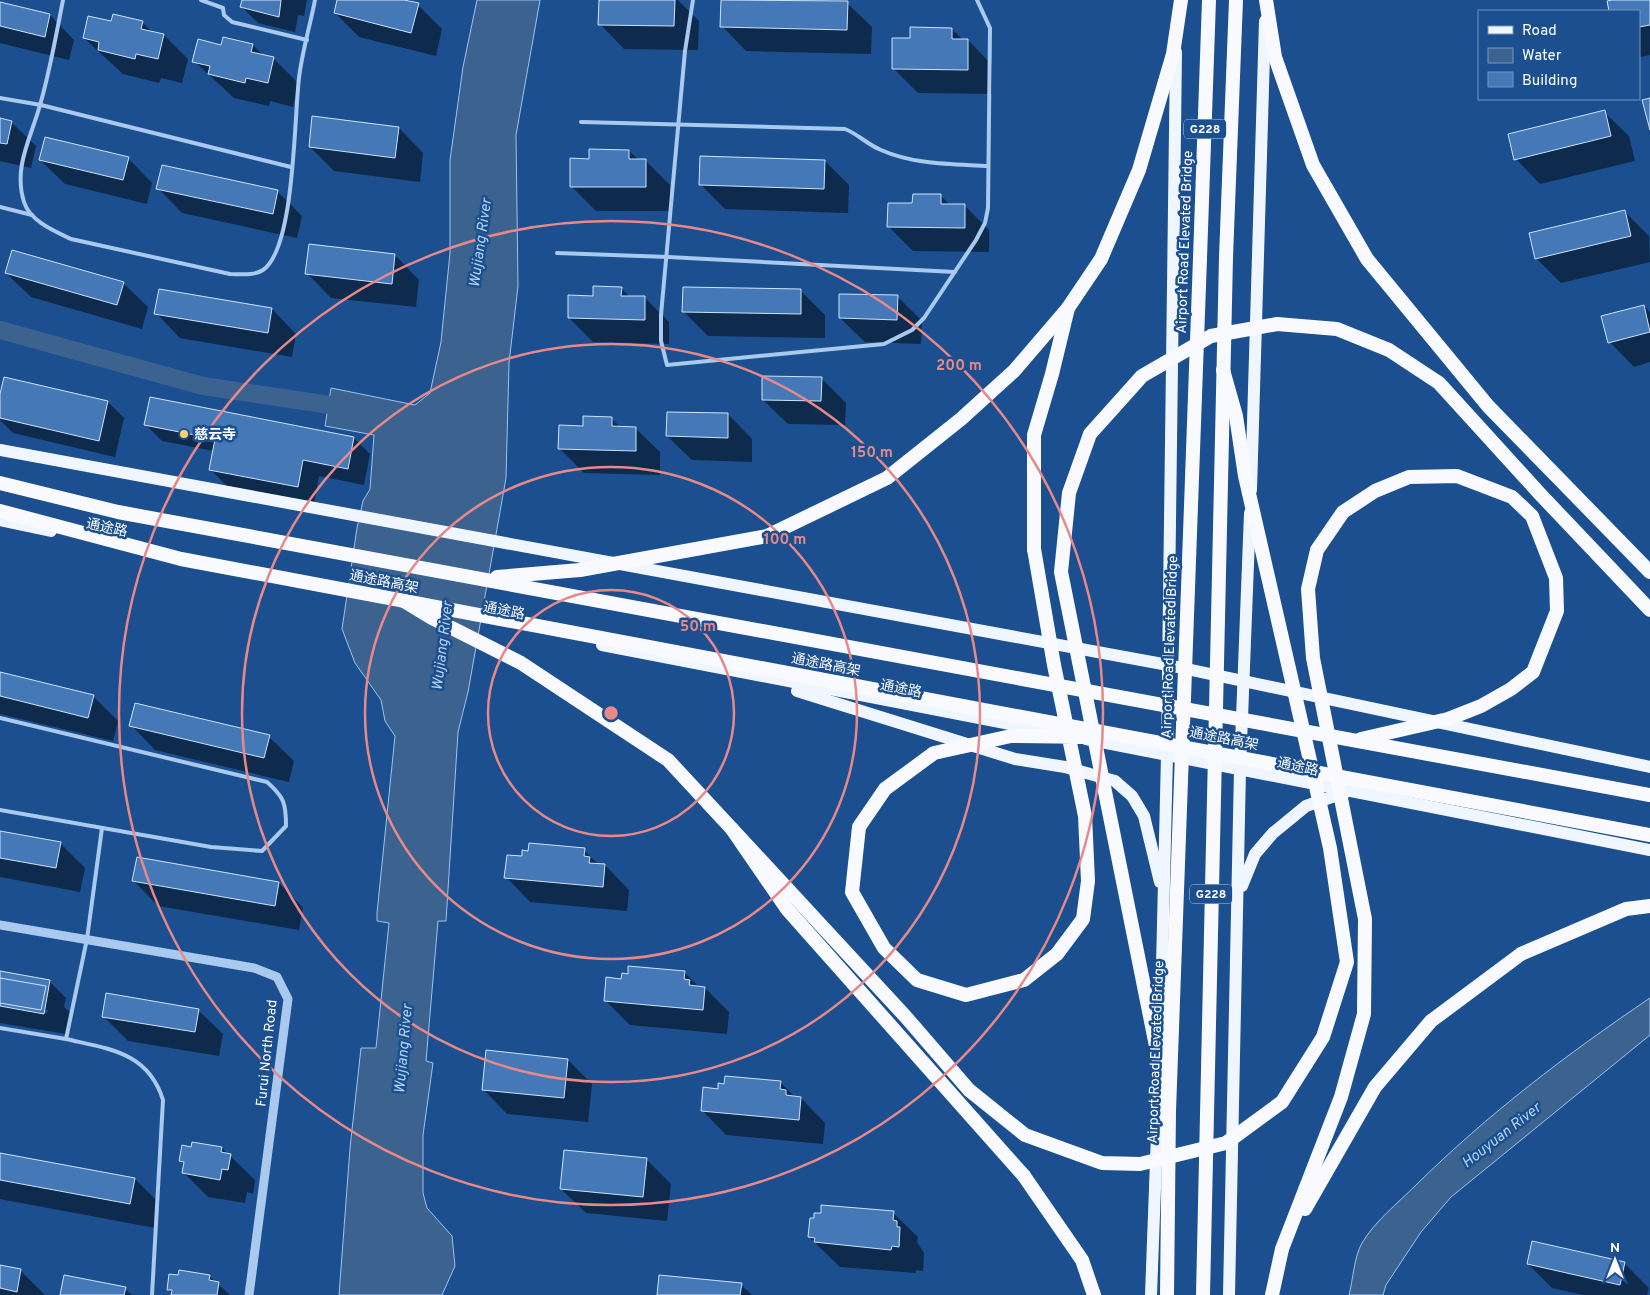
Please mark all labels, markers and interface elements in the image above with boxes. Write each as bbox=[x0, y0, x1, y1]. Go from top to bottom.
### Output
legend bbox=[1478, 10, 1640, 100]
text: Road bbox=[1522, 22, 1557, 41]
text: Water bbox=[1522, 47, 1562, 66]
text: Building bbox=[1522, 72, 1577, 91]
road number: G228 bbox=[1184, 120, 1226, 138]
street label: Airport Road Elevated Bridge bbox=[1174, 150, 1197, 334]
water label: Wujiang River bbox=[466, 196, 497, 289]
text: 200 m bbox=[936, 357, 982, 376]
place label: 慈云寺 bbox=[194, 426, 236, 444]
marker: 慈云寺 bbox=[178, 428, 190, 440]
text: 150 m bbox=[851, 444, 893, 463]
street label: 通途路 bbox=[84, 516, 129, 541]
text: 100 m bbox=[764, 531, 806, 550]
street label: Airport Road Elevated Bridge bbox=[1159, 555, 1182, 739]
street label: 通途路高架 bbox=[348, 567, 420, 597]
water label: Wujiang River bbox=[429, 599, 459, 692]
street label: 通途路 bbox=[481, 599, 526, 624]
text: 50 m bbox=[680, 618, 716, 637]
street label: 通途路高架 bbox=[790, 650, 862, 680]
street label: 通途路 bbox=[878, 677, 923, 702]
centre of rings bbox=[602, 704, 620, 722]
street label: 通途路高架 bbox=[1188, 724, 1260, 754]
street label: 通途路 bbox=[1275, 755, 1320, 780]
road number: G228 bbox=[1190, 884, 1232, 904]
street label: Airport Road Elevated Bridge bbox=[1145, 960, 1168, 1144]
street label: Furui North Road bbox=[253, 999, 282, 1107]
water label: Wujiang River bbox=[391, 1002, 418, 1095]
water label: Houyuan River bbox=[1458, 1099, 1546, 1173]
north arrow bbox=[1590, 1235, 1640, 1285]
text: N bbox=[1610, 1240, 1620, 1257]

